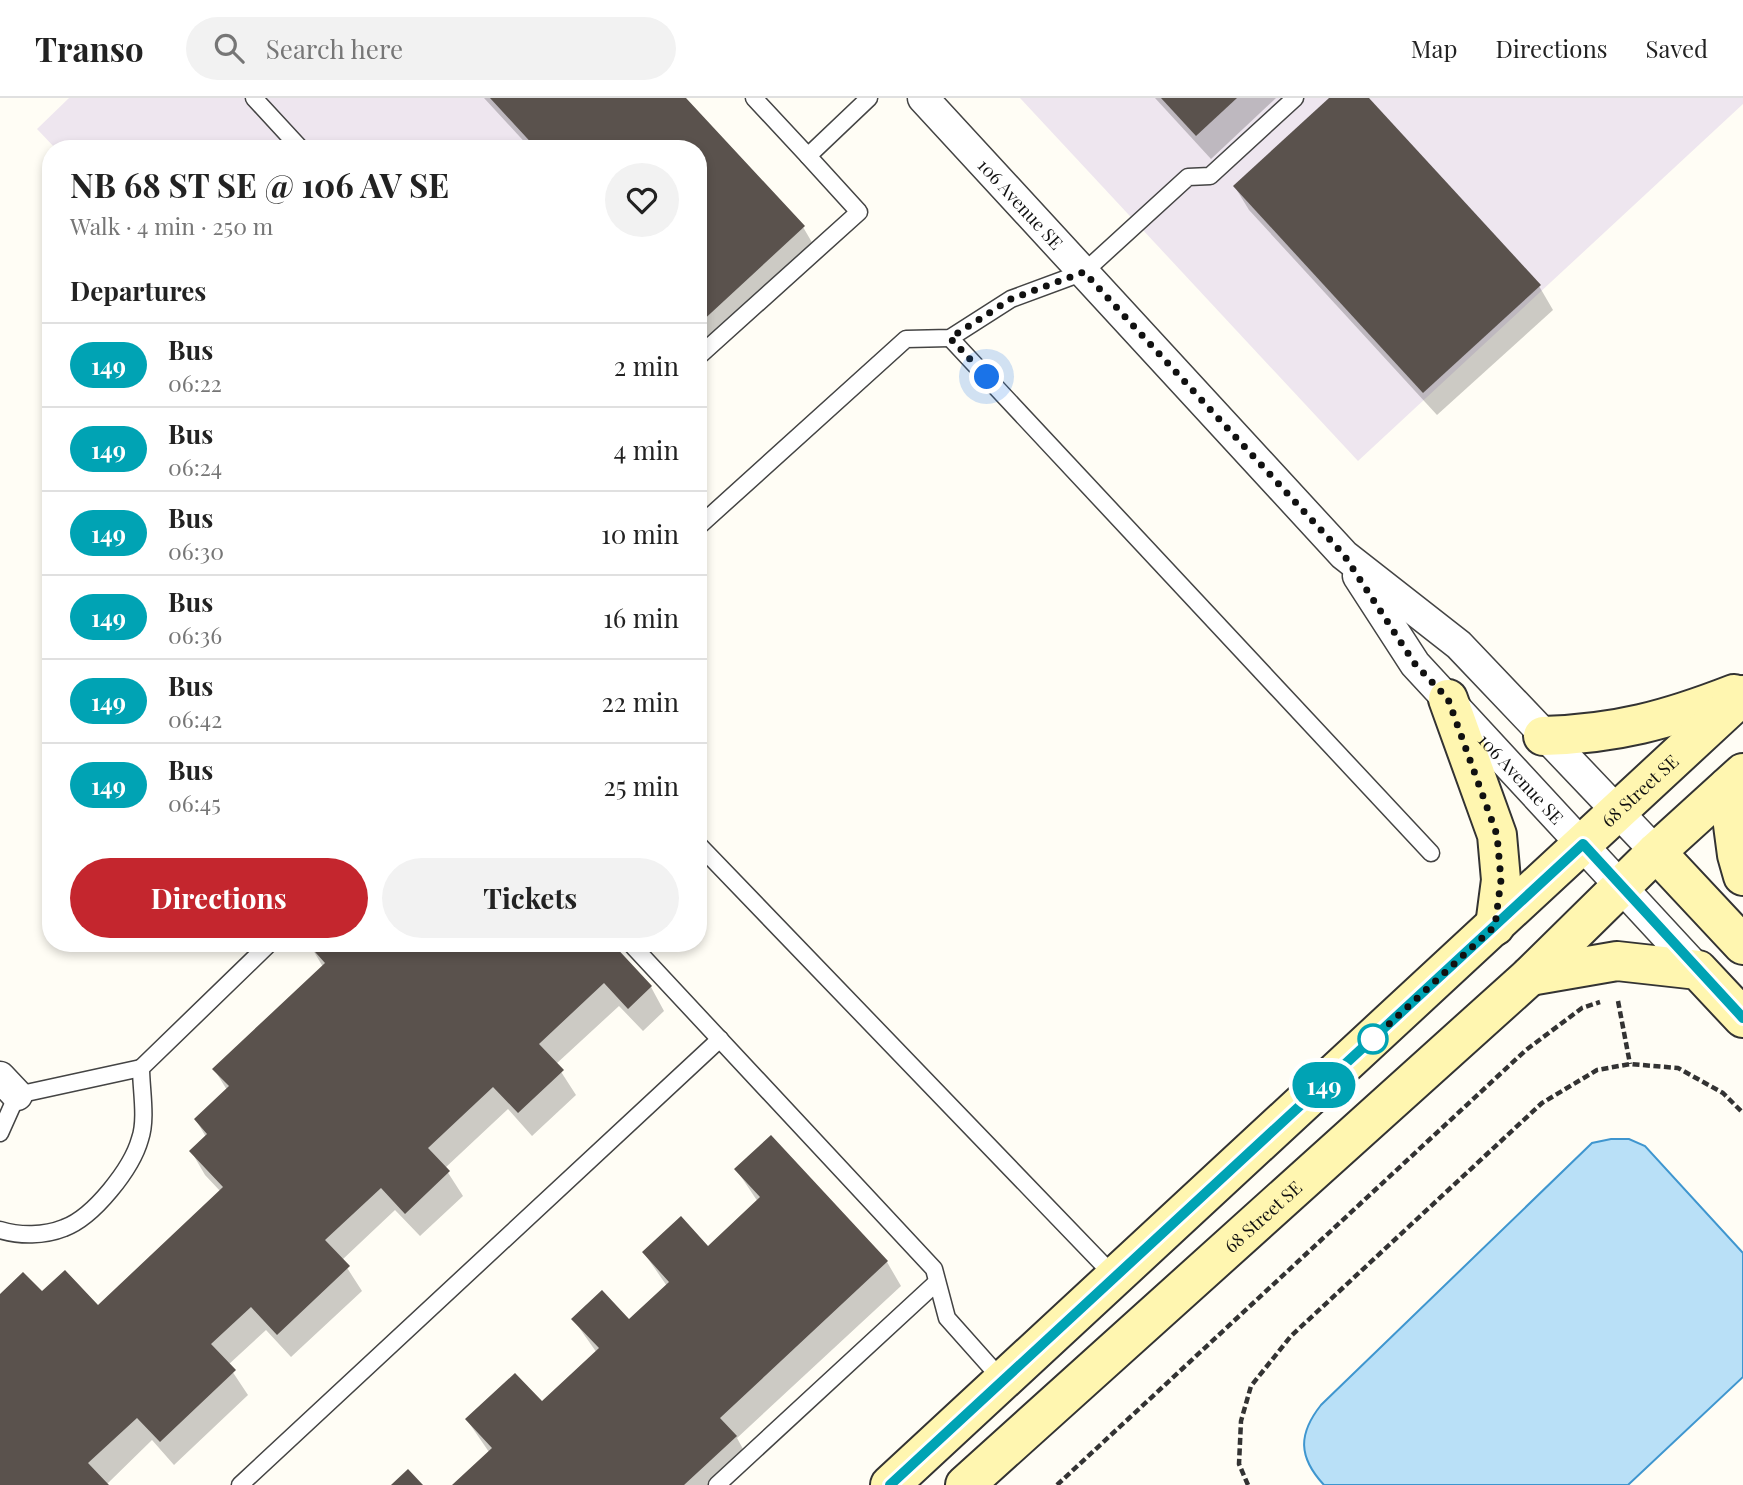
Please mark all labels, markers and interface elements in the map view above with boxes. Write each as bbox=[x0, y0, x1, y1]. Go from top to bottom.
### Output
search box bbox=[186, 17, 676, 80]
text: Transo bbox=[35, 26, 144, 70]
icon: search bbox=[210, 29, 248, 67]
text: Search here bbox=[266, 31, 403, 66]
text: Map bbox=[1411, 32, 1457, 64]
text: Directions bbox=[1495, 32, 1608, 64]
text: Saved bbox=[1646, 32, 1708, 64]
street label: 106 Avenue SE bbox=[973, 153, 1068, 254]
text: NB 68 ST SE @ 106 AV SE bbox=[70, 162, 449, 206]
button: heart bbox=[605, 163, 679, 237]
text: Walk · 4 min · 250 m bbox=[70, 210, 273, 241]
text: Departures bbox=[70, 273, 206, 308]
text: Bus bbox=[168, 332, 213, 367]
text: 2 min bbox=[614, 348, 679, 383]
text: 149 bbox=[91, 349, 126, 381]
your location bbox=[969, 359, 1004, 394]
text: 06:22 bbox=[168, 367, 222, 398]
text: Bus bbox=[168, 416, 213, 451]
text: 4 min bbox=[613, 432, 679, 467]
text: 149 bbox=[91, 433, 126, 465]
text: 06:24 bbox=[168, 451, 222, 482]
text: Bus bbox=[168, 500, 213, 535]
text: 10 min bbox=[601, 516, 679, 551]
text: 149 bbox=[91, 517, 126, 549]
text: 06:30 bbox=[168, 535, 224, 566]
text: Bus bbox=[168, 584, 213, 619]
text: 16 min bbox=[603, 600, 679, 635]
text: 149 bbox=[91, 601, 126, 633]
text: 06:36 bbox=[168, 619, 222, 650]
text: Bus bbox=[168, 668, 213, 703]
text: 22 min bbox=[601, 684, 679, 719]
text: 149 bbox=[91, 685, 126, 717]
text: 06:42 bbox=[168, 703, 222, 734]
street label: 106 Avenue SE bbox=[1473, 728, 1569, 829]
street label: 68 Street SE bbox=[1596, 749, 1683, 832]
text: Bus bbox=[168, 752, 213, 787]
text: 25 min bbox=[603, 768, 679, 803]
text: 149 bbox=[91, 769, 126, 801]
text: 06:45 bbox=[168, 787, 221, 818]
button: Directions bbox=[70, 858, 368, 938]
button: Tickets bbox=[382, 858, 679, 938]
unlabelled marker bbox=[1358, 1024, 1388, 1054]
line badge: 149 bbox=[1284, 1062, 1364, 1108]
text: 149 bbox=[1306, 1069, 1342, 1101]
street label: 68 Street SE bbox=[1219, 1175, 1307, 1258]

